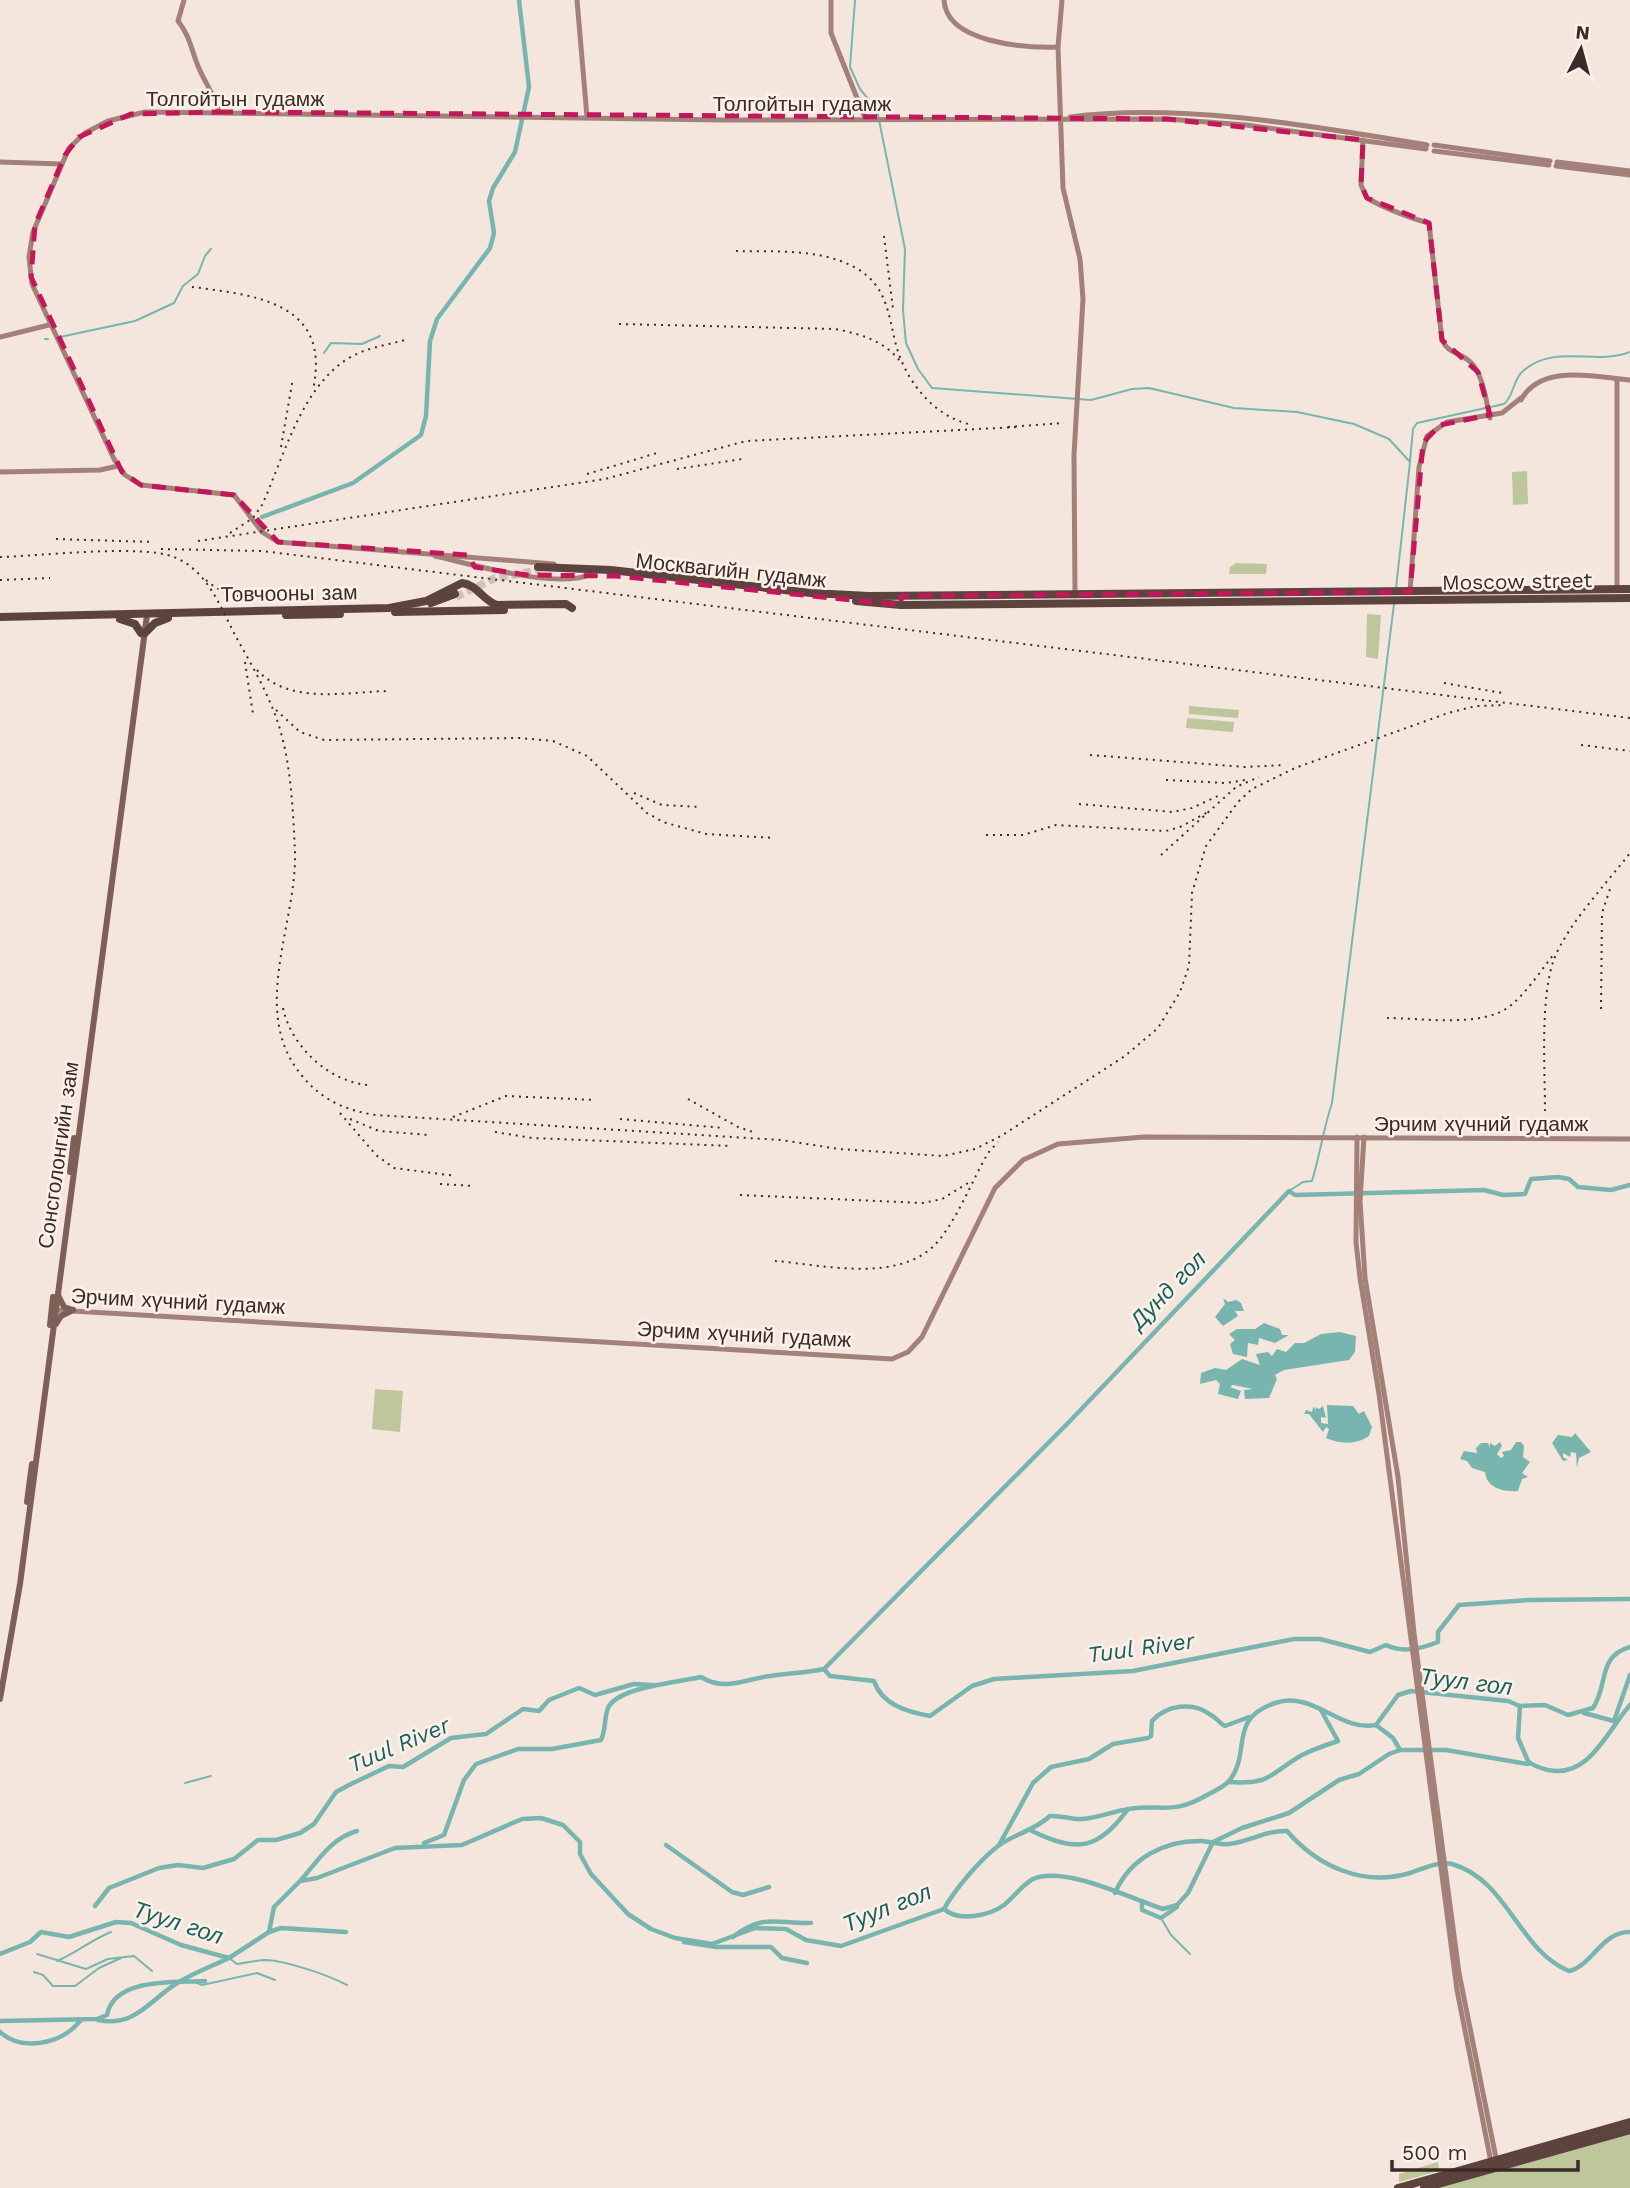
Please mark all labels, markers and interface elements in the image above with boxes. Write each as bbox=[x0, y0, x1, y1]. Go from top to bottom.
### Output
north arrow bbox=[1546, 14, 1616, 84]
text: N bbox=[1575, 20, 1591, 45]
street label: Толгойтын гудамж bbox=[146, 86, 324, 111]
street label: Толгойтын гудамж bbox=[713, 91, 891, 116]
street label: Москвагийн гудамж bbox=[634, 548, 828, 592]
street label: Moscow street bbox=[1442, 567, 1593, 595]
street label: Товчооны зам bbox=[220, 579, 358, 607]
street label: Сонсголонгийн зам bbox=[32, 1060, 84, 1250]
street label: Эрчим хүчний гудамж bbox=[1374, 1111, 1588, 1136]
water label: Дунд гол bbox=[1122, 1246, 1212, 1337]
street label: Эрчим хүчний гудамж bbox=[70, 1283, 286, 1319]
street label: Эрчим хүчний гудамж bbox=[636, 1316, 852, 1352]
water label: Tuul River bbox=[1086, 1627, 1197, 1669]
water label: Туул гол bbox=[1418, 1663, 1514, 1701]
water label: Tuul River bbox=[344, 1711, 455, 1779]
water label: Туул гол bbox=[839, 1878, 935, 1938]
water label: Туул гол bbox=[130, 1896, 226, 1950]
scale bar bbox=[1392, 2128, 1578, 2172]
text: 500 m bbox=[1402, 2140, 1468, 2165]

